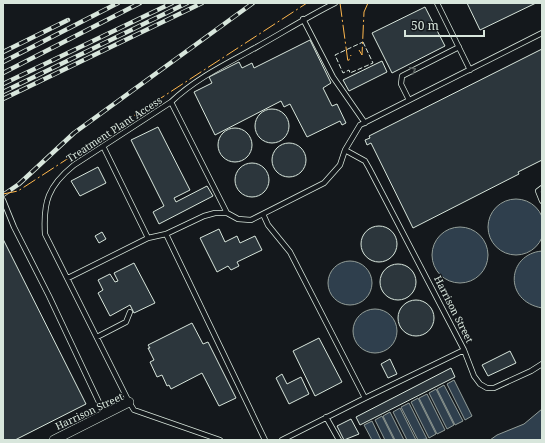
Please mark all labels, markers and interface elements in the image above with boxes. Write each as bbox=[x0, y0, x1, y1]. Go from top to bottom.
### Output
scale bar bbox=[405, 12, 484, 38]
text: 50 m bbox=[411, 17, 439, 34]
one-way arrow bbox=[409, 67, 416, 75]
street label: Treatment Plant Access bbox=[64, 93, 165, 165]
street label: Harrison Street bbox=[431, 273, 477, 345]
street label: Harrison Street bbox=[53, 389, 126, 433]

